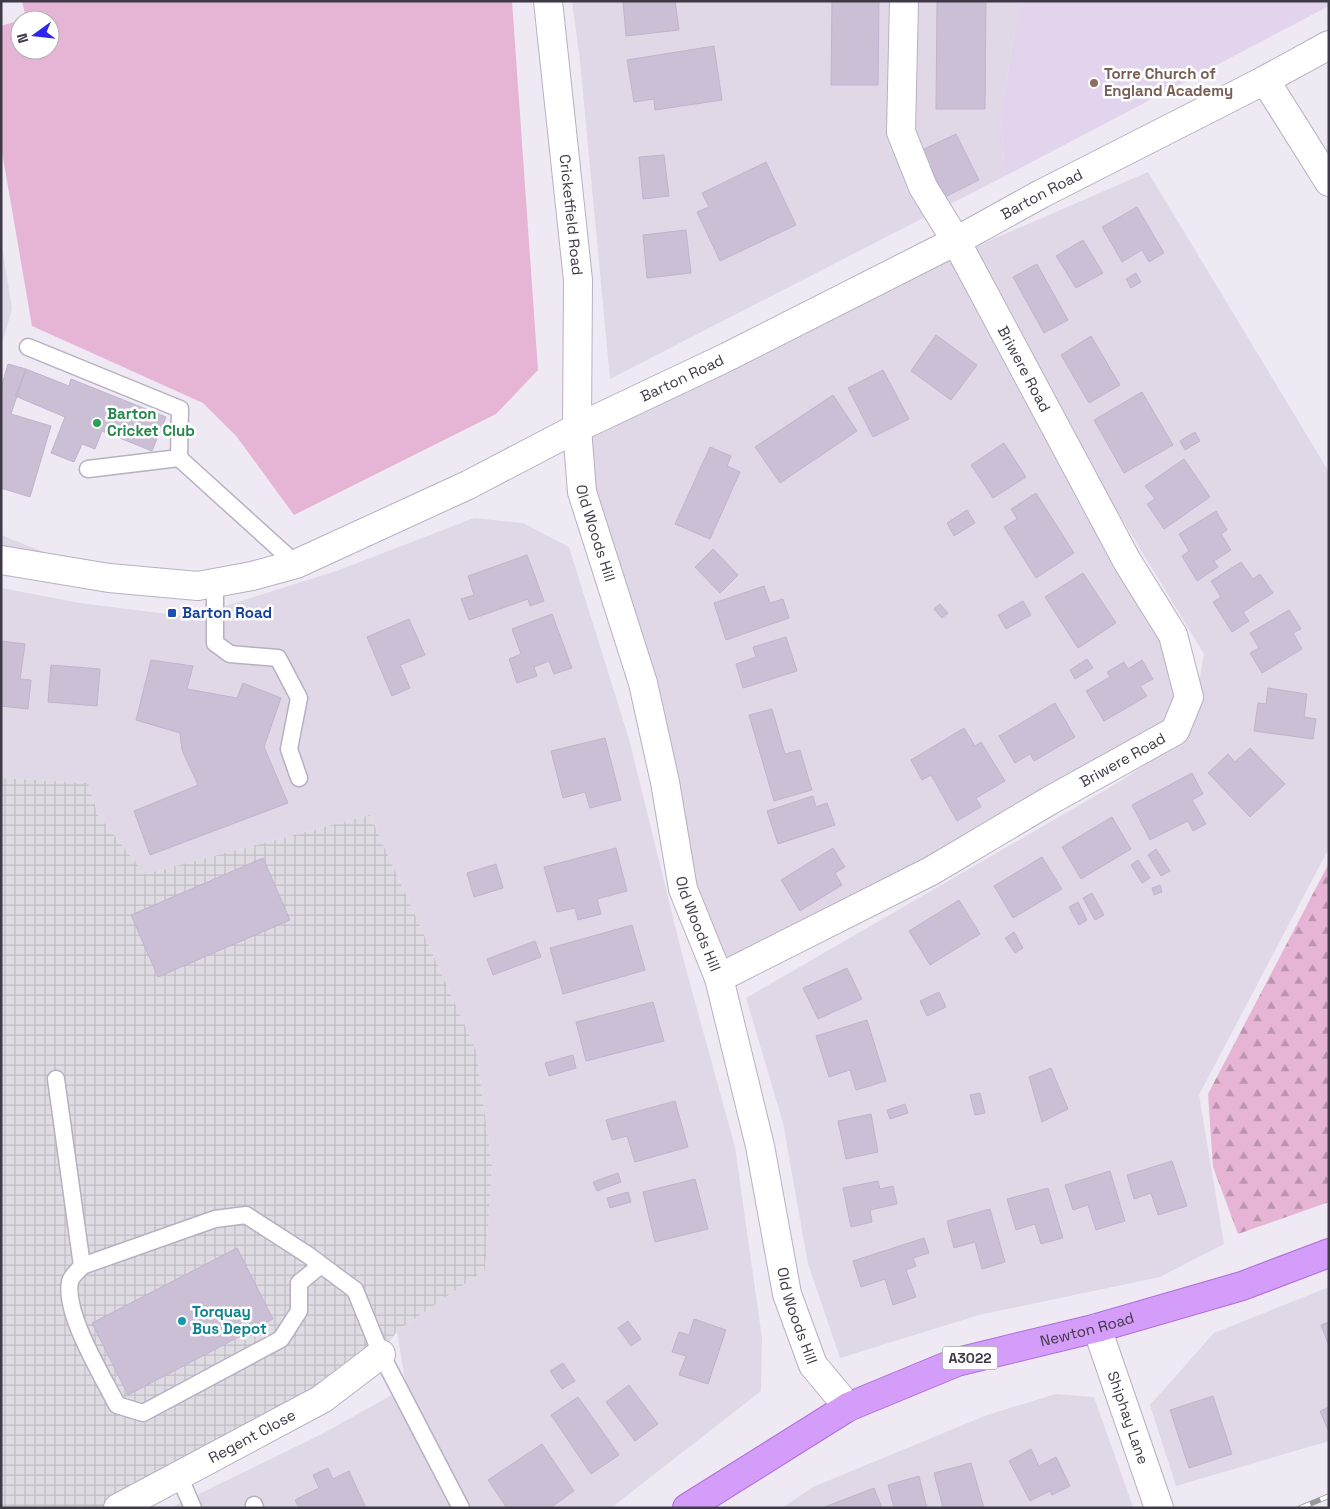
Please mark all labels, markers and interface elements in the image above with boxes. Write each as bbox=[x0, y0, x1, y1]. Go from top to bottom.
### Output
north arrow bbox=[10, 10, 60, 60]
text: N bbox=[13, 31, 32, 45]
place label: Torre Church of England Academy bbox=[1104, 64, 1233, 100]
marker: Torre Church of England Academy bbox=[1088, 77, 1100, 89]
street label: Cricketfield Road bbox=[556, 153, 587, 276]
street label: Barton Road bbox=[997, 164, 1086, 223]
street label: Briwere Road bbox=[994, 322, 1055, 415]
street label: Barton Road bbox=[637, 350, 727, 406]
place label: Barton Cricket Club bbox=[107, 404, 195, 440]
marker: Barton Cricket Club bbox=[91, 417, 103, 429]
street label: Old Woods Hill bbox=[572, 484, 620, 584]
place label: Barton Road bbox=[182, 603, 272, 622]
marker: Barton Road bbox=[166, 607, 178, 619]
street label: Briwere Road bbox=[1076, 728, 1169, 791]
street label: Old Woods Hill bbox=[672, 875, 725, 974]
street label: Old Woods Hill bbox=[773, 1266, 822, 1366]
place label: Torquay Bus Depot bbox=[192, 1302, 267, 1338]
street label: Newton Road bbox=[1038, 1308, 1136, 1351]
marker: Torquay Bus Depot bbox=[176, 1315, 188, 1327]
road number: A3022 bbox=[942, 1346, 998, 1370]
street label: Shiphay Lane bbox=[1104, 1369, 1153, 1467]
street label: Regent Close bbox=[205, 1405, 299, 1467]

